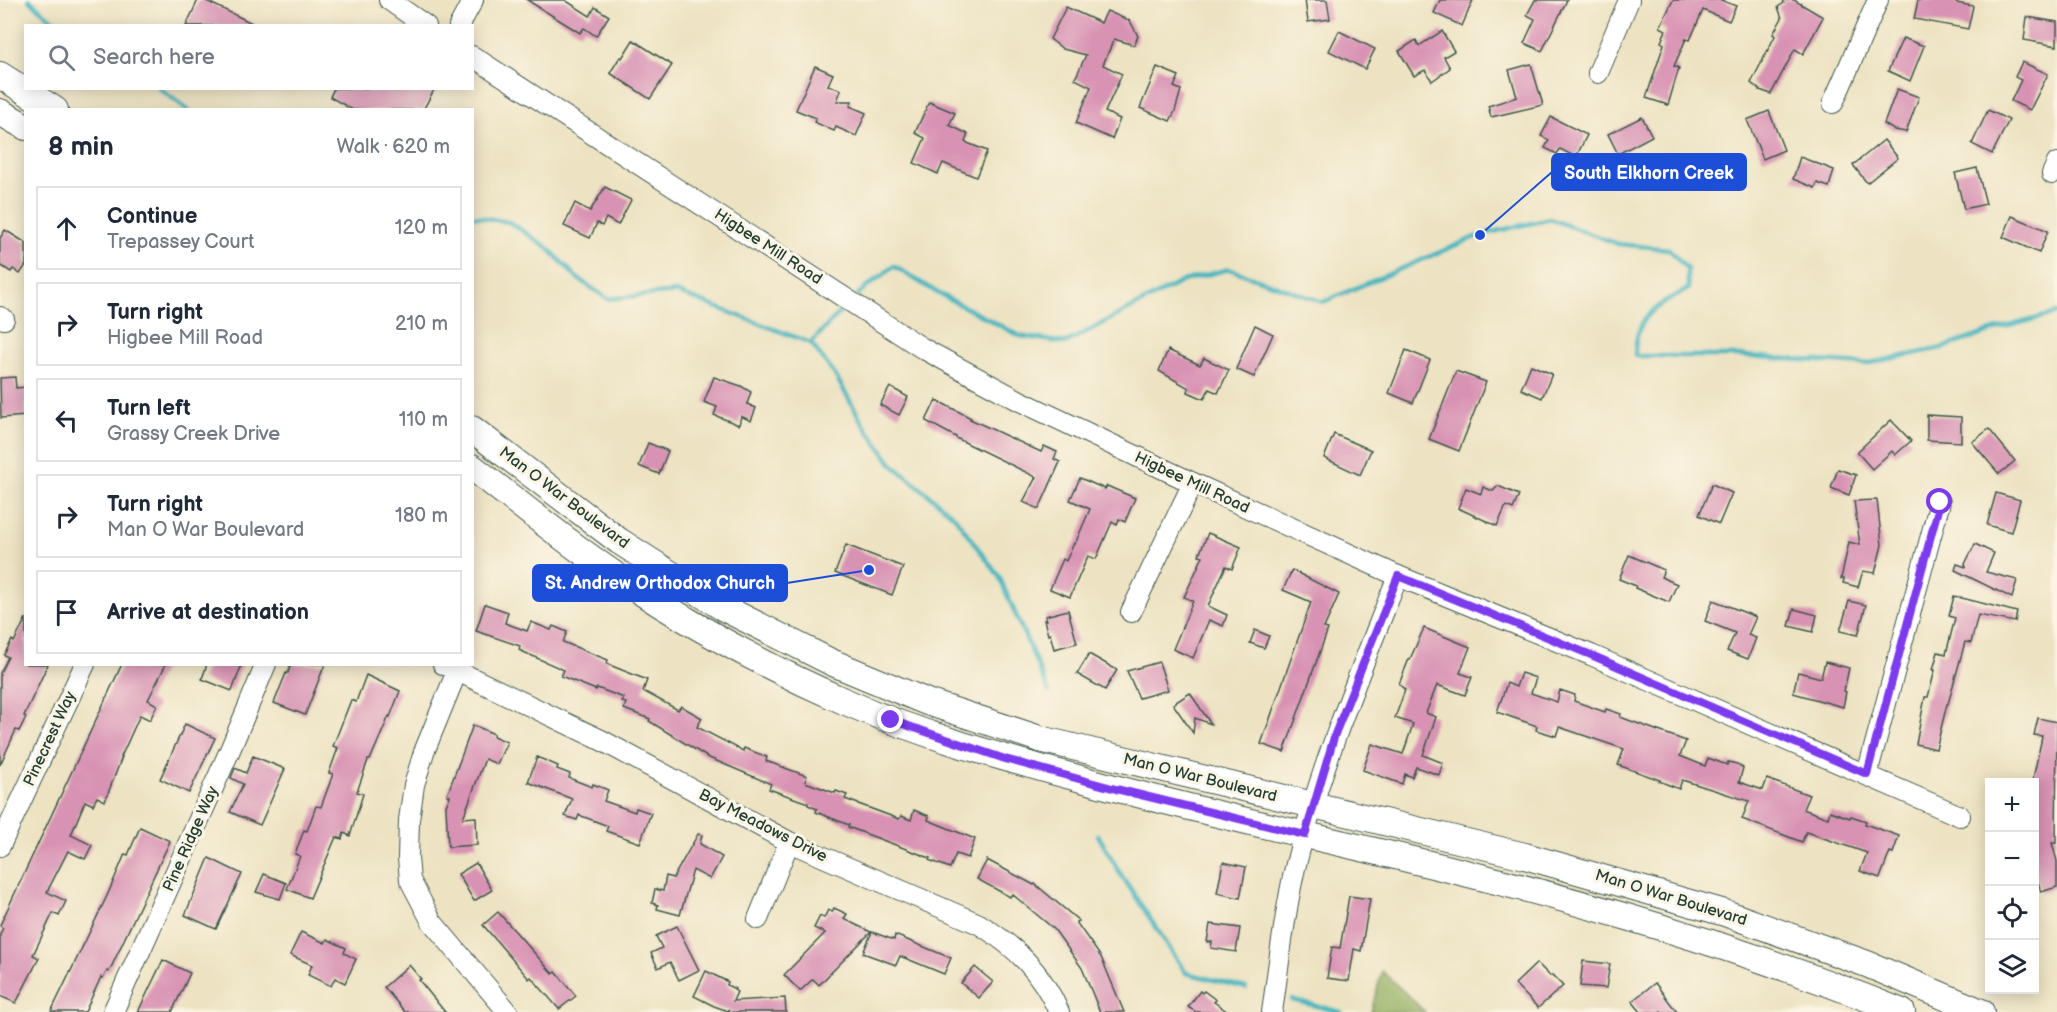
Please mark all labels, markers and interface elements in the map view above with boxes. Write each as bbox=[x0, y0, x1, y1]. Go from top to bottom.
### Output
search box bbox=[24, 24, 474, 90]
icon: search bbox=[45, 41, 78, 74]
text: Search here bbox=[93, 44, 215, 71]
text: 8 min bbox=[48, 132, 114, 163]
text: Walk · 620 m bbox=[337, 135, 450, 159]
callout: South Elkhorn Creek bbox=[1552, 154, 1746, 190]
text: South Elkhorn Creek bbox=[1564, 163, 1734, 184]
text: Continue bbox=[107, 203, 197, 230]
street label: Higbee Mill Road bbox=[711, 205, 825, 289]
icon: ahead bbox=[50, 212, 83, 245]
text: 120 m bbox=[395, 216, 448, 240]
text: Trepassey Court bbox=[107, 230, 254, 254]
text: Turn right bbox=[107, 299, 203, 326]
icon: right bbox=[50, 308, 83, 341]
text: 210 m bbox=[395, 312, 448, 336]
text: Higbee Mill Road bbox=[107, 326, 263, 350]
text: Turn left bbox=[107, 395, 191, 422]
icon: left bbox=[50, 404, 83, 437]
text: 110 m bbox=[399, 408, 448, 432]
text: Grassy Creek Drive bbox=[107, 422, 280, 446]
street label: Man O War Boulevard bbox=[495, 443, 633, 553]
street label: Higbee Mill Road bbox=[1131, 448, 1253, 518]
route start bbox=[1926, 488, 1952, 514]
text: Turn right bbox=[107, 491, 203, 518]
icon: right bbox=[50, 500, 83, 533]
text: 180 m bbox=[395, 504, 448, 528]
text: Man O War Boulevard bbox=[107, 518, 304, 542]
callout: St. Andrew Orthodox Church bbox=[533, 565, 787, 601]
text: St. Andrew Orthodox Church bbox=[545, 573, 775, 594]
icon: arrive bbox=[50, 596, 83, 629]
text: Arrive at destination bbox=[107, 599, 309, 626]
street label: Pinecrest Way bbox=[20, 688, 81, 789]
route end bbox=[877, 706, 903, 732]
street label: Man O War Boulevard bbox=[1121, 750, 1279, 806]
map controls bbox=[1985, 778, 2039, 994]
button: + bbox=[1985, 778, 2039, 832]
street label: Pine Ridge Way bbox=[159, 783, 223, 895]
street label: Bay Meadows Drive bbox=[696, 785, 831, 867]
button: − bbox=[1985, 832, 2039, 886]
street label: Man O War Boulevard bbox=[1593, 866, 1749, 930]
button: locate bbox=[1985, 886, 2039, 940]
button: layers bbox=[1985, 940, 2039, 994]

